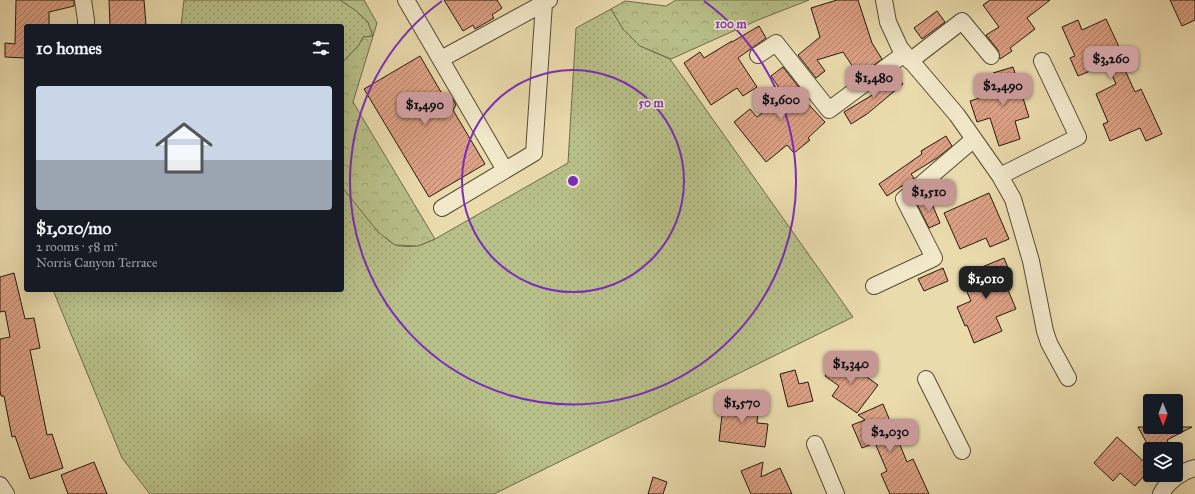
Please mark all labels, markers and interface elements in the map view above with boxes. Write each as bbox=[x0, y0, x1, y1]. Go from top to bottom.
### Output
text: 100 m bbox=[715, 17, 748, 31]
icon: filters bbox=[310, 37, 332, 59]
text: 10 homes bbox=[36, 38, 102, 59]
pin: $3,260 bbox=[1078, 46, 1144, 80]
text: $3,260 bbox=[1092, 51, 1130, 67]
pin: $1,480 bbox=[841, 65, 907, 99]
text: $1,480 bbox=[855, 70, 893, 86]
pin: $2,490 bbox=[970, 73, 1036, 107]
text: $2,490 bbox=[983, 78, 1023, 94]
pin: $1,600 bbox=[748, 87, 814, 121]
pin: $1,490 bbox=[392, 92, 458, 126]
text: $1,600 bbox=[762, 92, 800, 108]
text: 50 m bbox=[638, 96, 665, 110]
text: $1,490 bbox=[406, 97, 444, 113]
icon: home bbox=[148, 112, 220, 184]
centre of rings bbox=[566, 174, 580, 188]
pin: $1,510 bbox=[896, 179, 962, 213]
text: $1,510 bbox=[912, 184, 946, 200]
text: $1,010/mo bbox=[36, 218, 111, 239]
text: 2 rooms · 58 m² bbox=[36, 239, 118, 255]
text: Norris Canyon Terrace bbox=[36, 255, 157, 271]
pin: $1,010 bbox=[953, 266, 1019, 300]
text: $1,010 bbox=[968, 271, 1004, 287]
pin: $1,340 bbox=[818, 351, 884, 385]
text: $1,340 bbox=[833, 356, 869, 372]
pin: $1,570 bbox=[709, 390, 775, 424]
north arrow bbox=[1143, 394, 1183, 434]
map controls bbox=[1143, 394, 1183, 482]
text: $1,570 bbox=[724, 395, 760, 411]
pin: $2,030 bbox=[857, 419, 923, 453]
text: $2,030 bbox=[871, 424, 909, 440]
button: layers bbox=[1143, 442, 1183, 482]

